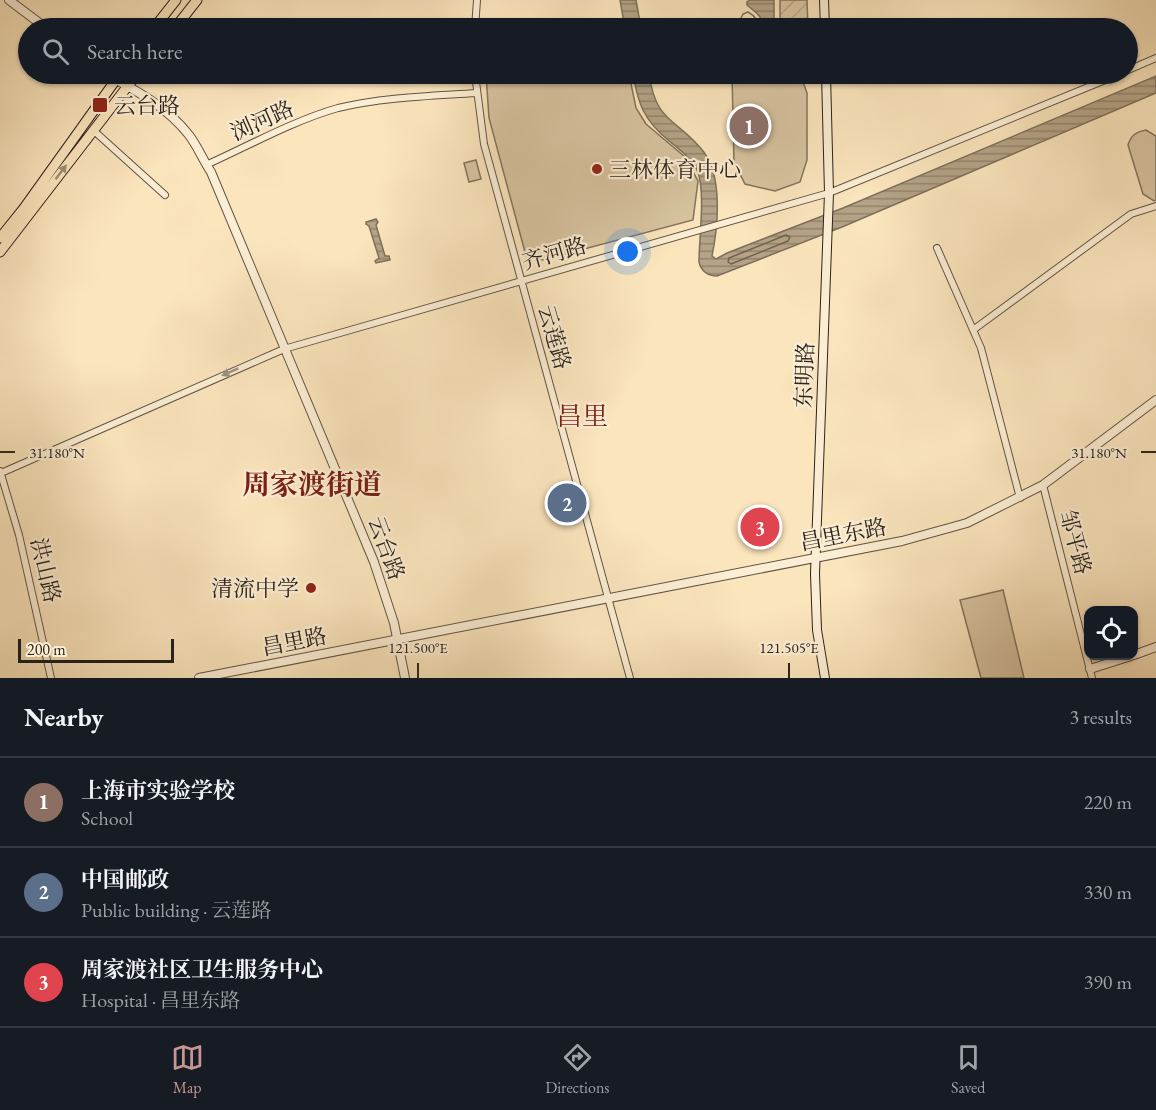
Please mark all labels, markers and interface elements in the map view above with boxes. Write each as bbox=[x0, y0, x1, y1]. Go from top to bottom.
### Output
search box bbox=[18, 18, 1138, 84]
icon: search bbox=[39, 35, 72, 68]
text: Search here bbox=[87, 37, 182, 66]
place label: 云台路 bbox=[114, 91, 180, 120]
street label: 浏河路 bbox=[226, 94, 298, 147]
marker: 云台路 bbox=[91, 96, 109, 114]
pin: 1 bbox=[730, 104, 768, 148]
place label: 三林体育中心 bbox=[609, 155, 741, 184]
marker: 三林体育中心 bbox=[590, 162, 604, 176]
one-way arrow bbox=[55, 164, 67, 180]
street label: 齐河路 bbox=[518, 230, 590, 277]
your location bbox=[613, 237, 642, 266]
street label: 云莲路 bbox=[531, 301, 578, 373]
street label: 东明路 bbox=[789, 342, 820, 409]
one-way arrow bbox=[221, 367, 239, 377]
district label: 昌里 bbox=[556, 399, 608, 433]
text: 31.180°N bbox=[29, 443, 85, 462]
text: 31.180°N bbox=[1071, 443, 1127, 462]
district label: 周家渡街道 bbox=[242, 466, 382, 502]
pin: 2 bbox=[548, 480, 586, 526]
pin: 3 bbox=[740, 504, 780, 550]
street label: 邹平路 bbox=[1053, 506, 1098, 578]
street label: 云台路 bbox=[362, 512, 411, 584]
street label: 昌里东路 bbox=[797, 512, 889, 557]
street label: 洪山路 bbox=[24, 535, 67, 606]
place label: 清流中学 bbox=[211, 574, 299, 603]
marker: 清流中学 bbox=[304, 581, 318, 595]
map controls bbox=[1084, 606, 1138, 660]
button: locate bbox=[1084, 606, 1138, 660]
street label: 昌里路 bbox=[259, 621, 329, 662]
scale bar bbox=[18, 636, 174, 664]
text: 121.500°E bbox=[388, 638, 448, 657]
text: 121.505°E bbox=[759, 638, 819, 657]
text: 200 m bbox=[27, 639, 66, 660]
text: Nearby bbox=[24, 700, 104, 734]
text: 3 results bbox=[1069, 704, 1132, 730]
text: 上海市实验学校 bbox=[81, 776, 235, 805]
text: 1 bbox=[38, 789, 49, 815]
text: 220 m bbox=[1084, 789, 1132, 815]
text: School bbox=[81, 805, 133, 831]
text: 中国邮政 bbox=[81, 865, 169, 894]
text: 2 bbox=[38, 879, 49, 905]
text: 330 m bbox=[1084, 879, 1132, 905]
text: Public building · 云莲路 bbox=[81, 897, 271, 923]
text: 周家渡社区卫生服务中心 bbox=[81, 955, 323, 984]
text: 3 bbox=[38, 969, 49, 995]
text: 390 m bbox=[1084, 969, 1132, 995]
text: Hospital · 昌里东路 bbox=[81, 987, 240, 1013]
tab: Map bbox=[171, 1041, 204, 1098]
tab: Directions bbox=[545, 1041, 610, 1098]
tab: Saved bbox=[951, 1041, 985, 1098]

